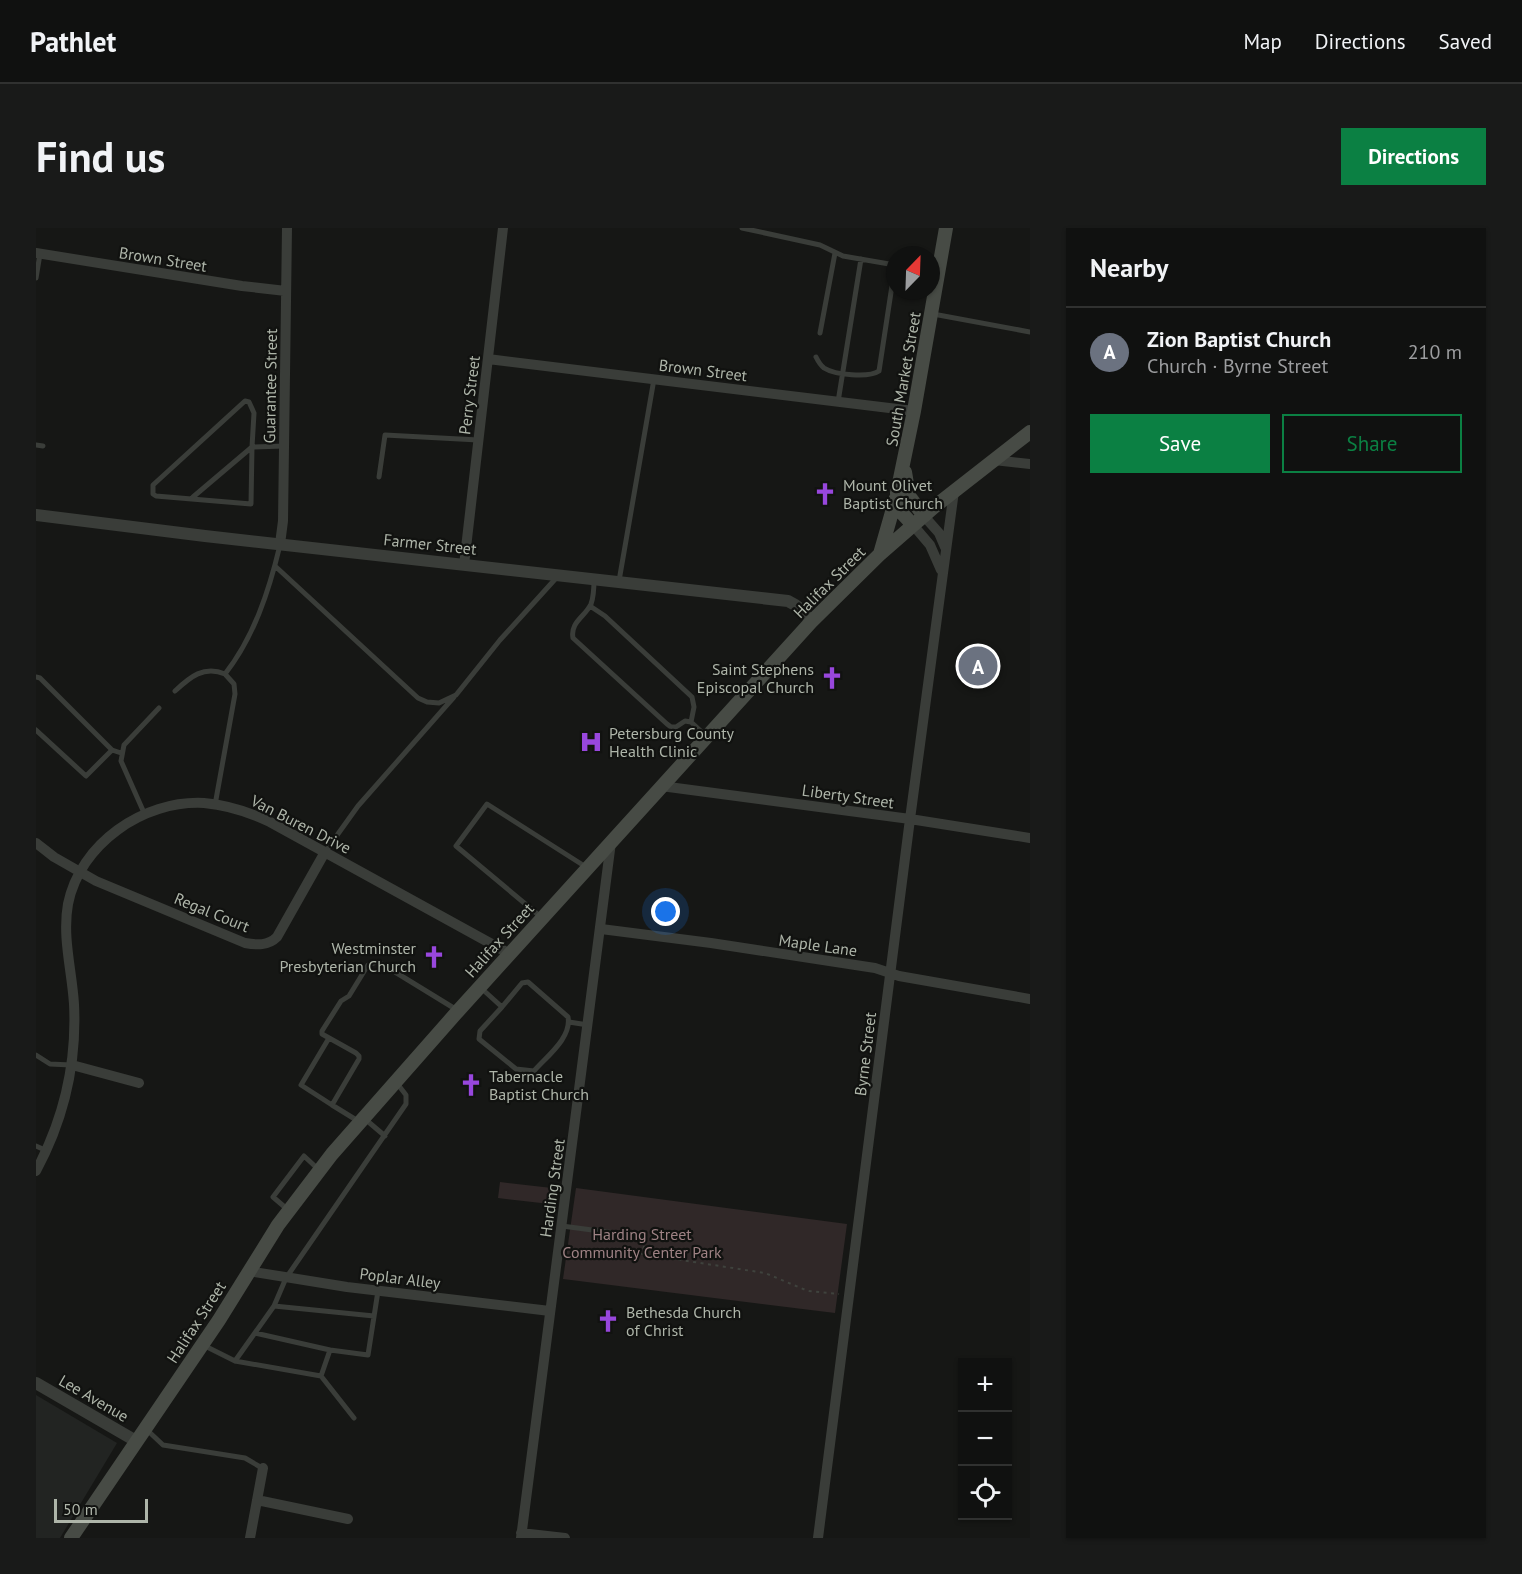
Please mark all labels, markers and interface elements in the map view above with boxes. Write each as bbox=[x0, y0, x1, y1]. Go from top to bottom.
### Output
text: Pathlet bbox=[30, 23, 116, 60]
text: Map bbox=[1243, 28, 1282, 55]
text: Directions bbox=[1315, 28, 1406, 55]
text: Saved bbox=[1439, 28, 1492, 55]
button: Directions bbox=[1341, 128, 1486, 185]
text: Find us bbox=[36, 129, 165, 184]
street label: Brown Street bbox=[118, 242, 209, 276]
north arrow bbox=[886, 246, 940, 300]
text: Nearby bbox=[1090, 251, 1168, 284]
street label: South Market Street bbox=[881, 310, 925, 448]
text: Zion Baptist Church bbox=[1147, 325, 1331, 353]
street label: Guarantee Street bbox=[259, 328, 281, 444]
text: A bbox=[1103, 339, 1116, 365]
text: 210 m bbox=[1408, 339, 1462, 365]
text: Church · Byrne Street bbox=[1147, 353, 1328, 379]
street label: Perry Street bbox=[454, 354, 484, 436]
street label: Brown Street bbox=[658, 355, 749, 385]
button: Save bbox=[1090, 414, 1270, 473]
button: Share bbox=[1282, 414, 1462, 473]
place label: Mount Olivet Baptist Church bbox=[843, 475, 943, 513]
church icon: Mount Olivet Baptist Church bbox=[812, 481, 838, 507]
street label: Farmer Street bbox=[383, 529, 478, 559]
street label: Halifax Street bbox=[789, 541, 870, 622]
pin: A bbox=[958, 644, 998, 688]
place label: Saint Stephens Episcopal Church bbox=[697, 659, 814, 697]
church icon: Saint Stephens Episcopal Church bbox=[819, 665, 845, 691]
place label: Petersburg County Health Clinic bbox=[609, 723, 735, 761]
hospital icon: Petersburg County Health Clinic bbox=[578, 729, 604, 755]
street label: Liberty Street bbox=[801, 780, 896, 812]
street label: Van Buren Drive bbox=[247, 790, 354, 858]
street label: Regal Court bbox=[171, 888, 253, 936]
your location bbox=[651, 897, 680, 926]
street label: Halifax Street bbox=[460, 898, 538, 981]
street label: Maple Lane bbox=[777, 930, 859, 960]
place label: Westminster Presbyterian Church bbox=[279, 938, 417, 976]
church icon: Westminster Presbyterian Church bbox=[421, 944, 447, 970]
street label: Byrne Street bbox=[850, 1010, 880, 1097]
place label: Tabernacle Baptist Church bbox=[489, 1066, 589, 1104]
church icon: Tabernacle Baptist Church bbox=[458, 1072, 484, 1098]
street label: Harding Street bbox=[535, 1137, 569, 1239]
park label: Harding Street Community Center Park bbox=[562, 1224, 722, 1262]
street label: Poplar Alley bbox=[358, 1263, 442, 1293]
street label: Halifax Street bbox=[162, 1277, 230, 1367]
place label: Bethesda Church of Christ bbox=[626, 1302, 741, 1340]
church icon: Bethesda Church of Christ bbox=[595, 1308, 621, 1334]
map controls bbox=[958, 1358, 1012, 1520]
button: + bbox=[958, 1358, 1012, 1412]
street label: Lee Avenue bbox=[56, 1370, 132, 1426]
button: − bbox=[958, 1412, 1012, 1466]
button: locate bbox=[958, 1466, 1012, 1520]
scale bar bbox=[54, 1496, 148, 1524]
text: 50 m bbox=[63, 1499, 98, 1519]

